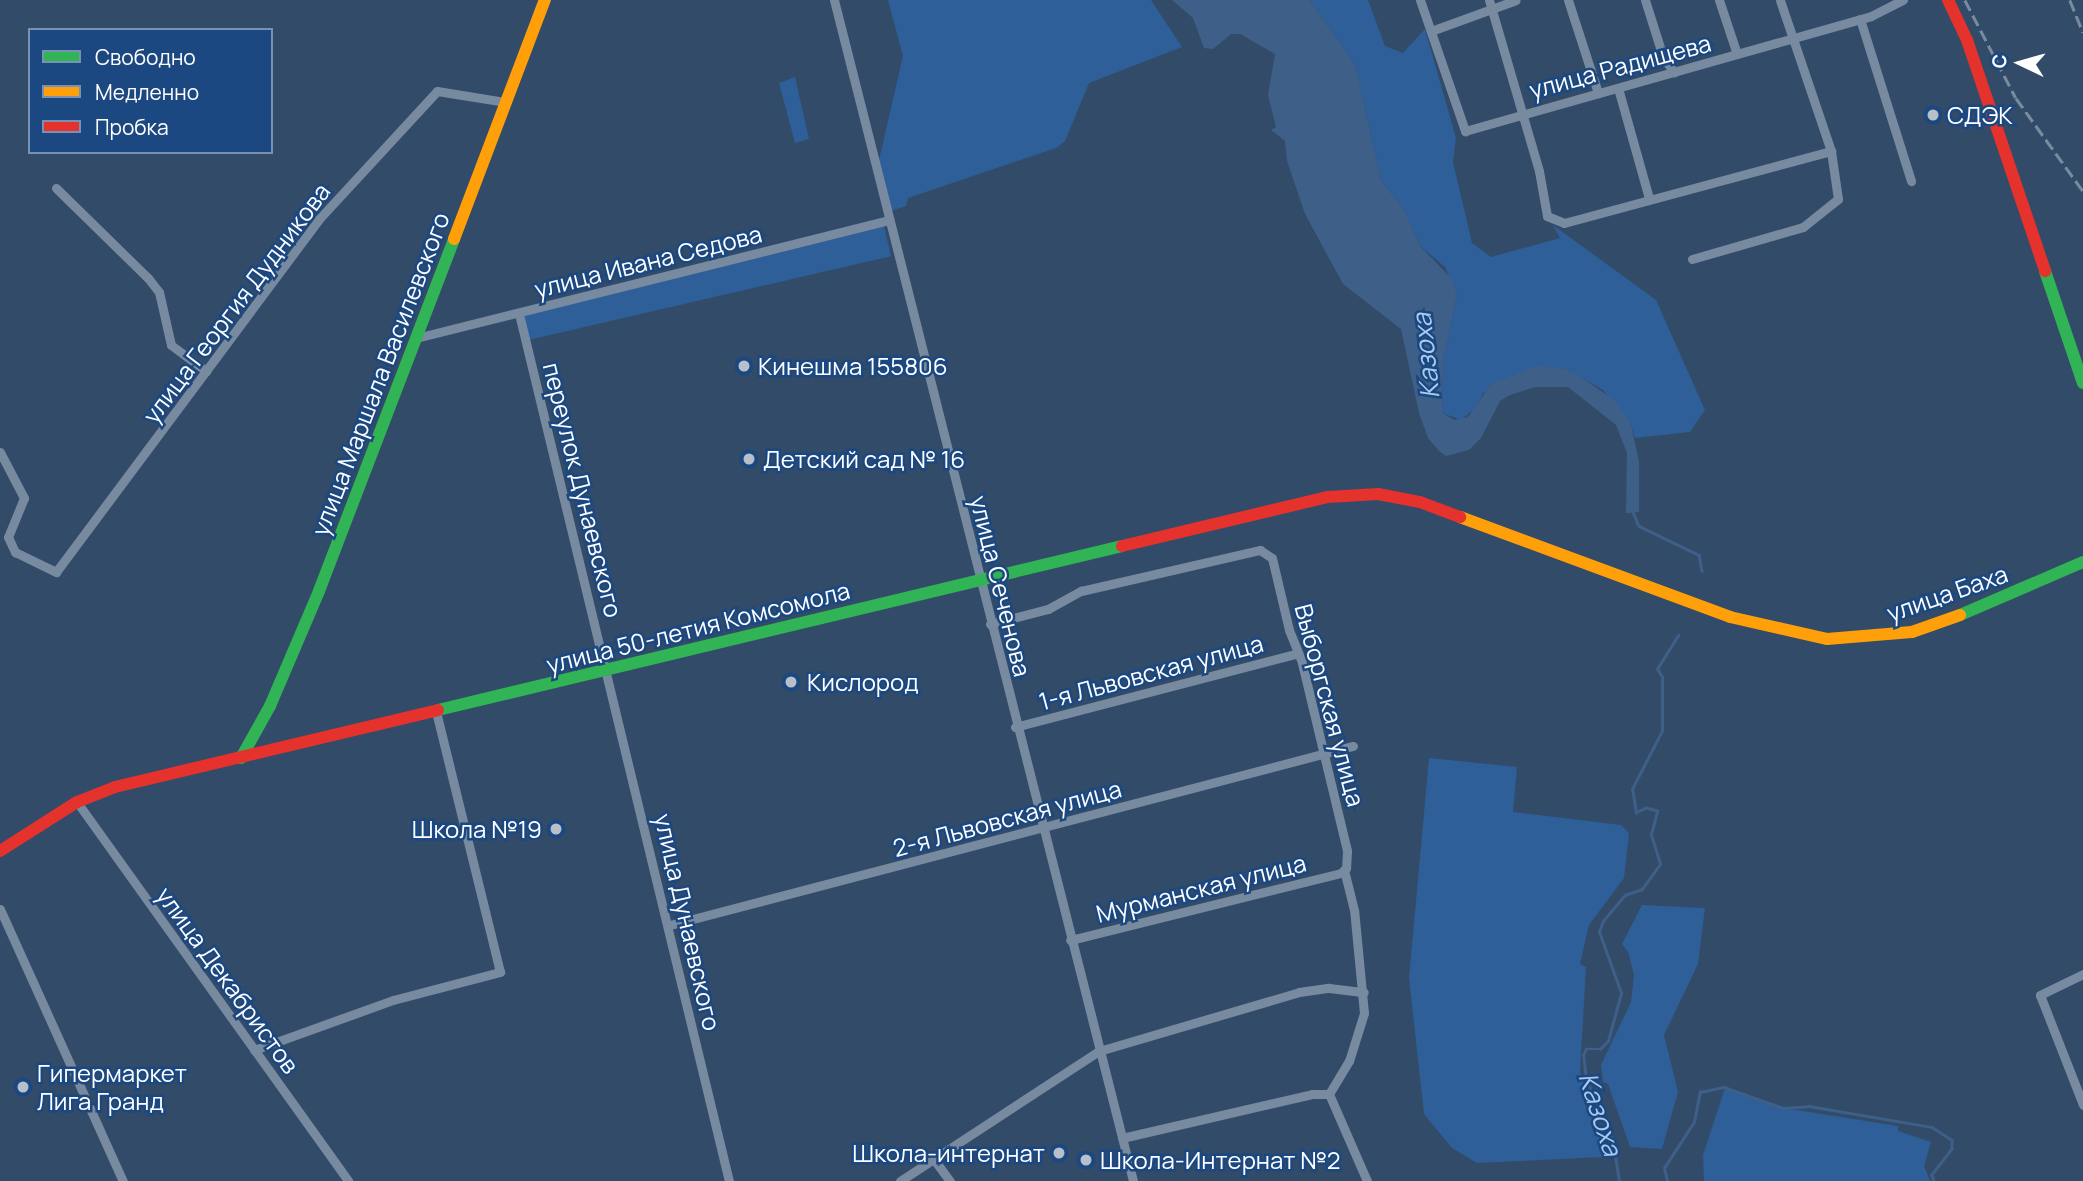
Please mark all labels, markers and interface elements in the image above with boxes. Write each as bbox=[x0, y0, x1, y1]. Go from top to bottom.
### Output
legend bbox=[28, 28, 273, 154]
street label: улица Радищева bbox=[1526, 28, 1714, 104]
north arrow bbox=[1985, 28, 2055, 98]
text: Свободно bbox=[95, 43, 196, 71]
text: С bbox=[1986, 53, 2013, 69]
text: Медленно bbox=[95, 78, 199, 106]
place label: СДЭК bbox=[1947, 101, 2013, 129]
marker: СДЭК bbox=[1925, 107, 1941, 123]
text: Пробка bbox=[95, 113, 169, 141]
street label: улица Георгия Дудникова bbox=[136, 177, 336, 429]
street label: улица Маршала Василевского bbox=[305, 208, 455, 540]
street label: улица Ивана Седова bbox=[531, 219, 765, 303]
water label: Казоха bbox=[1406, 312, 1446, 400]
place label: Кинешма 155806 bbox=[758, 352, 948, 380]
marker: Кинешма 155806 bbox=[736, 358, 752, 374]
street label: переулок Дунаевского bbox=[537, 360, 629, 620]
place label: Детский сад № 16 bbox=[763, 445, 965, 473]
marker: Детский сад № 16 bbox=[741, 451, 757, 467]
street label: улица Сеченова bbox=[965, 493, 1037, 679]
street label: улица Баха bbox=[1883, 559, 2011, 627]
street label: улица 50-летия Комсомола bbox=[543, 575, 853, 679]
street label: Выборгская улица bbox=[1289, 601, 1371, 809]
street label: 1-я Львовская улица bbox=[1036, 628, 1266, 716]
place label: Кислород bbox=[807, 668, 919, 696]
marker: Кислород bbox=[781, 672, 801, 692]
street label: 2-я Львовская улица bbox=[890, 774, 1124, 862]
street label: улица Дунаевского bbox=[649, 811, 727, 1033]
place label: Школа №19 bbox=[412, 815, 542, 843]
marker: Школа №19 bbox=[548, 821, 564, 837]
street label: Мурманская улица bbox=[1093, 848, 1309, 928]
street label: улица Декабристов bbox=[151, 881, 305, 1079]
place label: Гипермаркет Лига Гранд bbox=[37, 1059, 187, 1115]
water label: Казоха bbox=[1572, 1068, 1628, 1160]
marker: Гипермаркет Лига Гранд bbox=[15, 1079, 31, 1095]
place label: Школа-интернат bbox=[852, 1139, 1045, 1167]
marker: Школа-интернат bbox=[1051, 1145, 1067, 1161]
place label: Школа-Интернат №2 bbox=[1100, 1146, 1341, 1174]
marker: Школа-Интернат №2 bbox=[1078, 1152, 1094, 1168]

